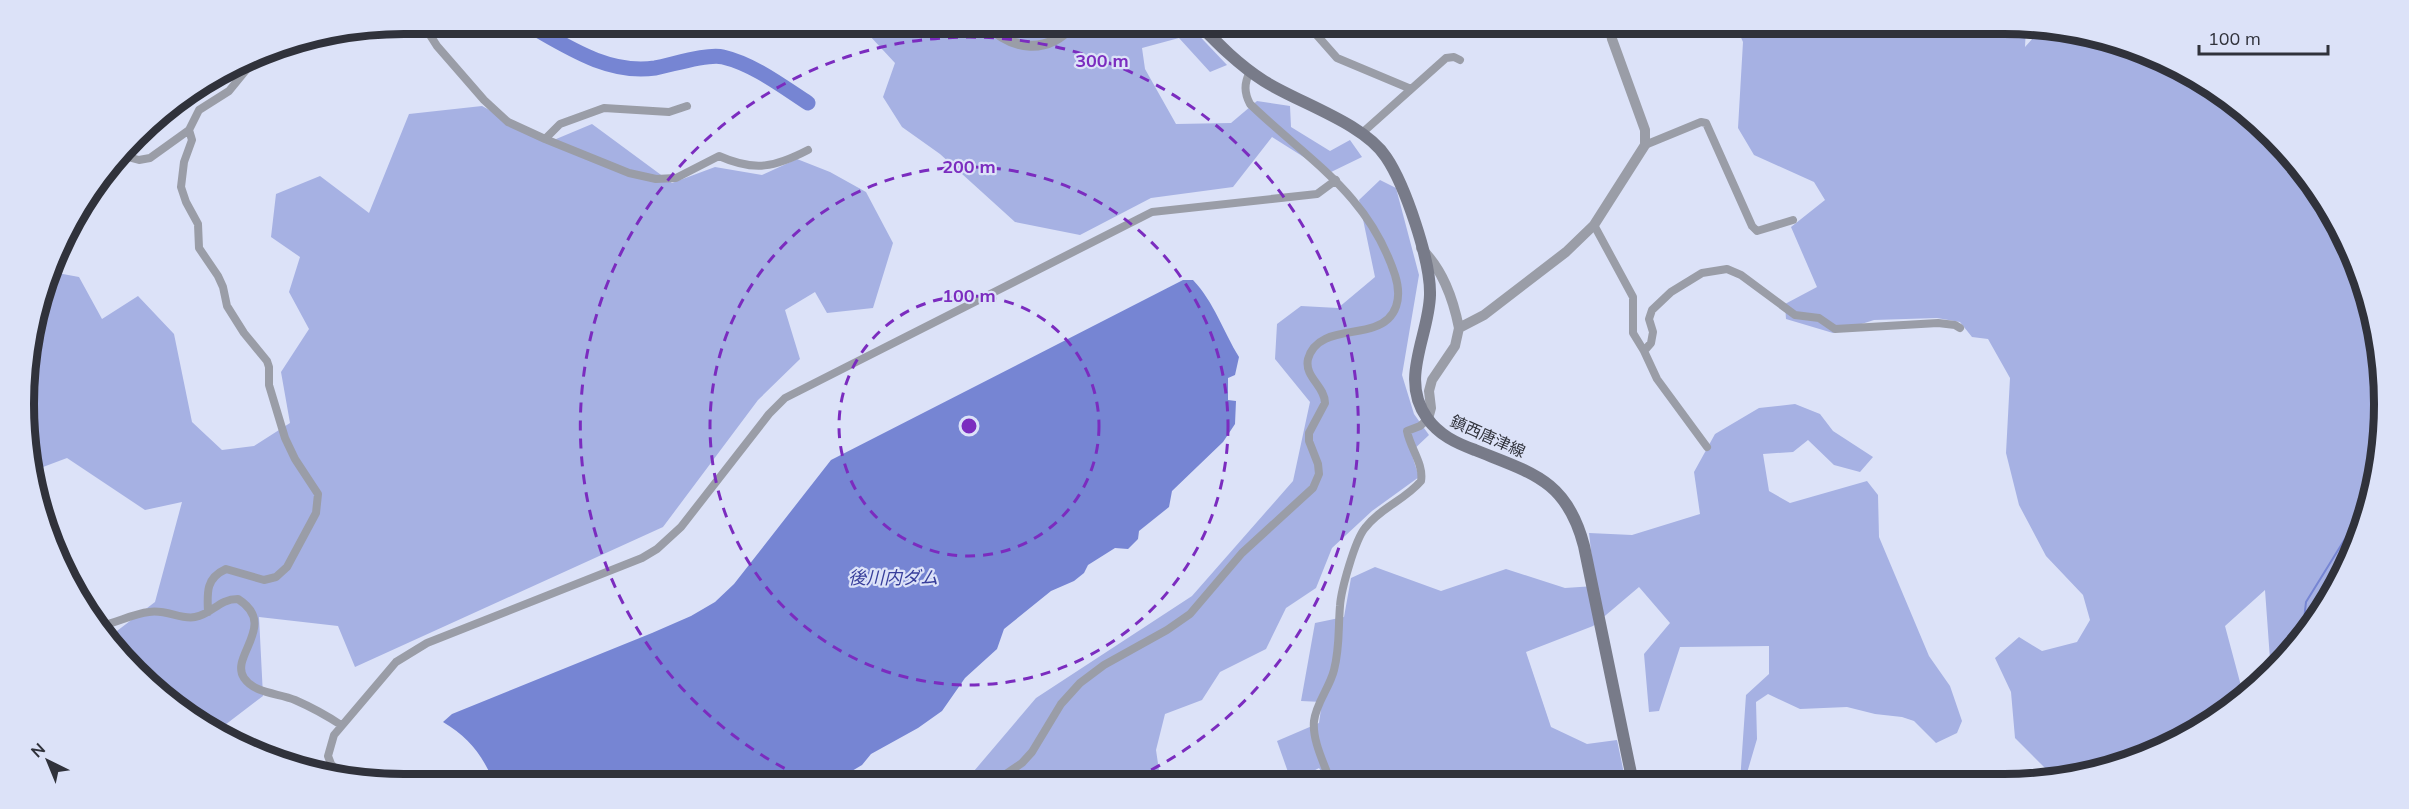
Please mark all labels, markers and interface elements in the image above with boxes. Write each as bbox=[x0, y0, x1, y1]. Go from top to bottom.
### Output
scale bar bbox=[2199, 18, 2328, 56]
text: 100 m bbox=[2208, 27, 2261, 50]
text: 300 m bbox=[1075, 49, 1129, 72]
text: 200 m bbox=[942, 155, 996, 178]
text: 100 m bbox=[942, 284, 996, 307]
street label: 鎮西唐津線 bbox=[1447, 411, 1529, 461]
centre of rings bbox=[959, 416, 979, 436]
water label: 後川内ダム bbox=[848, 566, 938, 589]
north arrow bbox=[18, 731, 78, 791]
text: N bbox=[27, 739, 49, 761]

